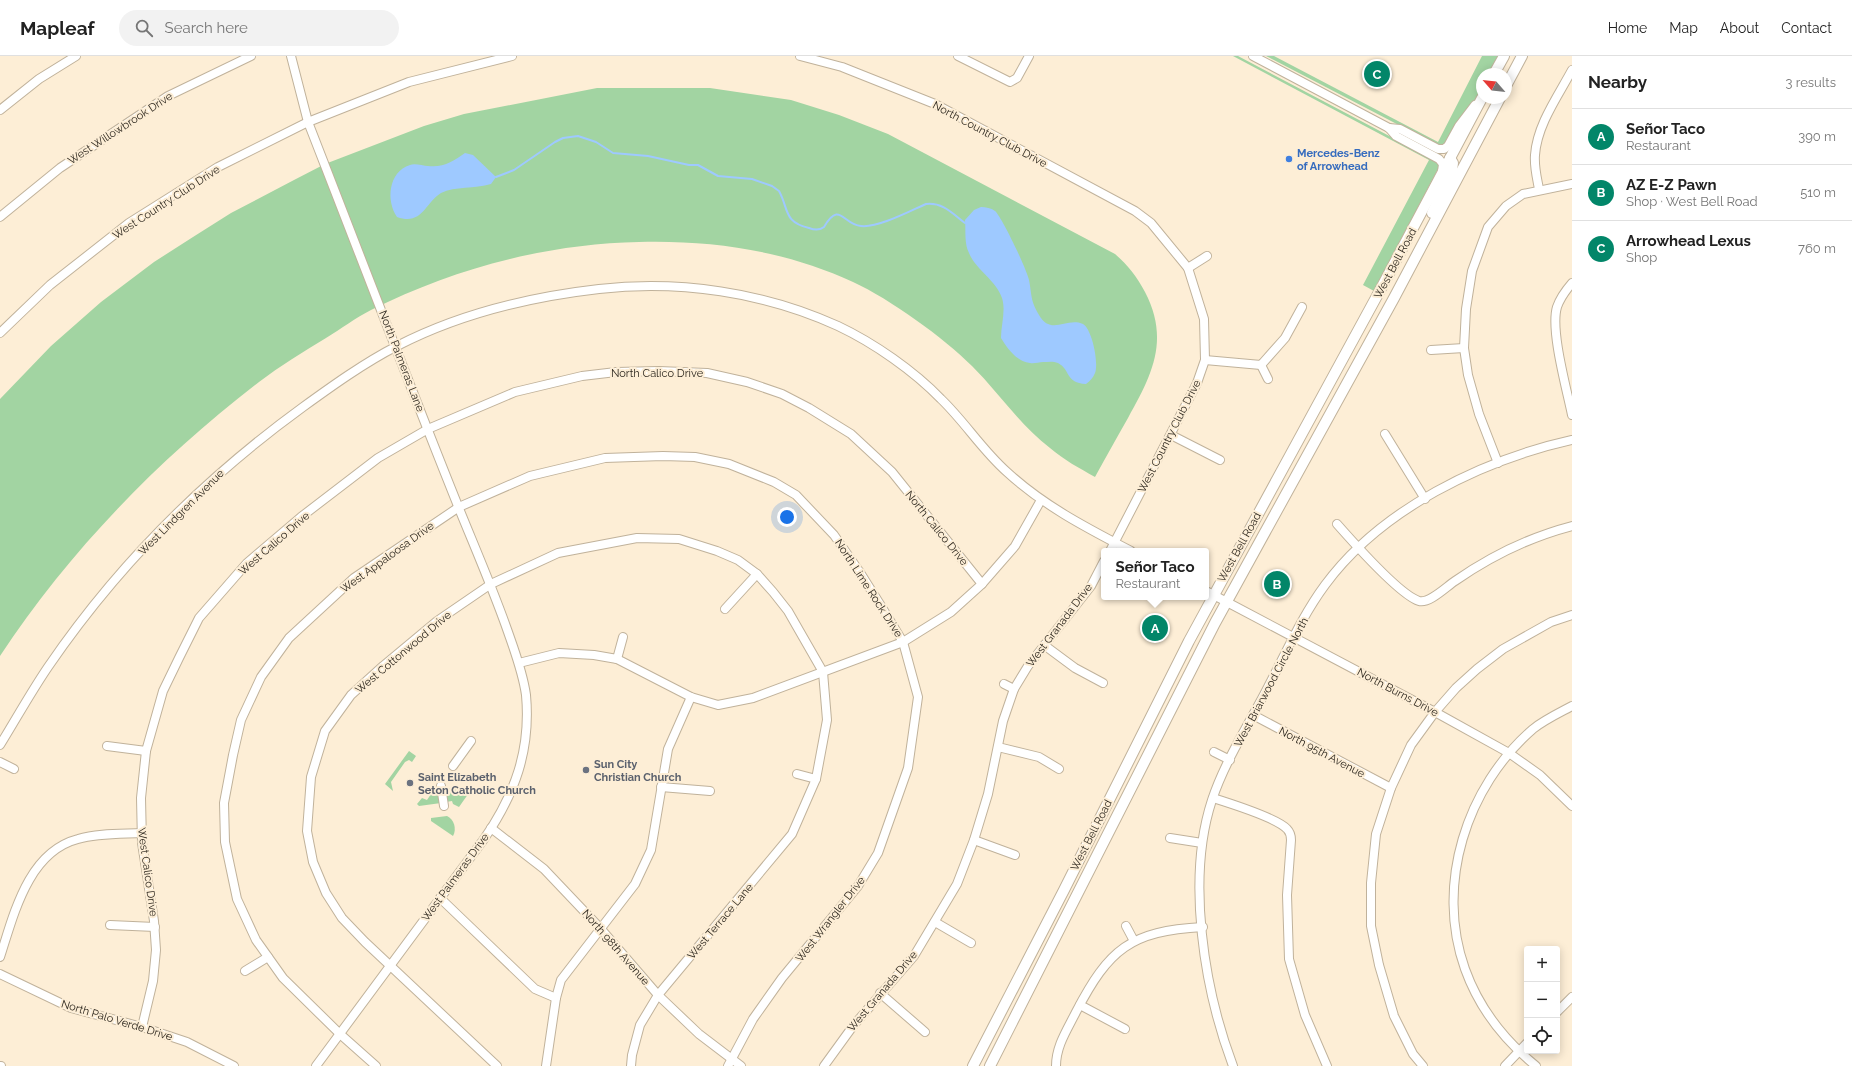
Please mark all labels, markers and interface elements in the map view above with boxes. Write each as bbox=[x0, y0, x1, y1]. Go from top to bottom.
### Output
search box bbox=[119, 10, 399, 46]
text: Mapleaf bbox=[20, 17, 95, 39]
icon: search bbox=[133, 17, 155, 39]
text: Search here bbox=[165, 19, 248, 37]
text: Home bbox=[1608, 20, 1647, 36]
text: Map bbox=[1669, 20, 1698, 36]
text: About bbox=[1720, 20, 1759, 36]
text: Contact bbox=[1781, 20, 1832, 36]
pin: C bbox=[1364, 59, 1390, 89]
north arrow bbox=[1476, 68, 1512, 104]
text: Nearby bbox=[1588, 72, 1647, 92]
text: 3 results bbox=[1786, 75, 1836, 90]
street label: West Willowbrook Drive bbox=[65, 89, 176, 167]
street label: North Country Club Drive bbox=[930, 99, 1050, 170]
text: Señor Taco bbox=[1626, 120, 1705, 138]
text: A bbox=[1597, 129, 1605, 144]
text: 390 m bbox=[1798, 129, 1836, 144]
text: Restaurant bbox=[1626, 138, 1691, 153]
place label: Mercedes-Benz of Arrowhead bbox=[1297, 147, 1380, 173]
marker: Mercedes-Benz of Arrowhead bbox=[1284, 154, 1294, 164]
street label: West Country Club Drive bbox=[110, 163, 223, 242]
text: AZ E-Z Pawn bbox=[1626, 176, 1717, 194]
text: B bbox=[1597, 185, 1605, 200]
text: 510 m bbox=[1800, 185, 1836, 200]
text: Shop · West Bell Road bbox=[1626, 194, 1758, 209]
street label: West Bell Road bbox=[1371, 226, 1419, 301]
text: Arrowhead Lexus bbox=[1626, 232, 1751, 250]
text: C bbox=[1597, 241, 1605, 256]
text: 760 m bbox=[1798, 241, 1836, 256]
text: Shop bbox=[1626, 250, 1657, 265]
street label: North Palmeras Lane bbox=[376, 309, 427, 414]
street label: North Calico Drive bbox=[611, 367, 704, 380]
street label: West Country Club Drive bbox=[1135, 377, 1204, 495]
street label: West Lindgren Avenue bbox=[136, 467, 227, 558]
street label: North Calico Drive bbox=[903, 488, 971, 569]
your location bbox=[777, 507, 797, 527]
street label: West Calico Drive bbox=[236, 509, 313, 578]
street label: West Bell Road bbox=[1215, 510, 1264, 584]
street label: West Appaloosa Drive bbox=[338, 519, 437, 596]
street label: North Lime Rock Drive bbox=[832, 537, 905, 640]
popup bbox=[1101, 548, 1209, 600]
text: Señor Taco bbox=[1115, 558, 1195, 576]
pin: B bbox=[1264, 569, 1290, 599]
text: Restaurant bbox=[1115, 576, 1180, 591]
street label: West Granada Drive bbox=[1024, 581, 1095, 670]
street label: West Cottonwood Drive bbox=[353, 608, 454, 696]
pin: A bbox=[1142, 613, 1168, 643]
street label: West Briarwood Circle North bbox=[1232, 615, 1311, 749]
street label: North Burns Drive bbox=[1355, 666, 1441, 720]
street label: North 95th Avenue bbox=[1277, 724, 1367, 781]
place label: Sun City Christian Church bbox=[594, 758, 682, 784]
marker: Sun City Christian Church bbox=[581, 765, 591, 775]
place label: Saint Elizabeth Seton Catholic Church bbox=[418, 771, 536, 797]
marker: Saint Elizabeth Seton Catholic Church bbox=[405, 778, 415, 788]
street label: West Bell Road bbox=[1068, 798, 1115, 873]
street label: West Calico Drive bbox=[135, 827, 160, 918]
street label: West Palmeras Drive bbox=[419, 830, 492, 924]
street label: West Wrangler Drive bbox=[793, 874, 868, 965]
street label: West Terrace Lane bbox=[685, 880, 756, 962]
street label: North 98th Avenue bbox=[579, 907, 652, 988]
map controls bbox=[1524, 946, 1560, 1054]
button: + bbox=[1524, 946, 1560, 982]
street label: West Granada Drive bbox=[845, 948, 920, 1034]
button: − bbox=[1524, 982, 1560, 1018]
street label: North Palo Verde Drive bbox=[60, 997, 175, 1044]
button: locate bbox=[1524, 1018, 1560, 1054]

